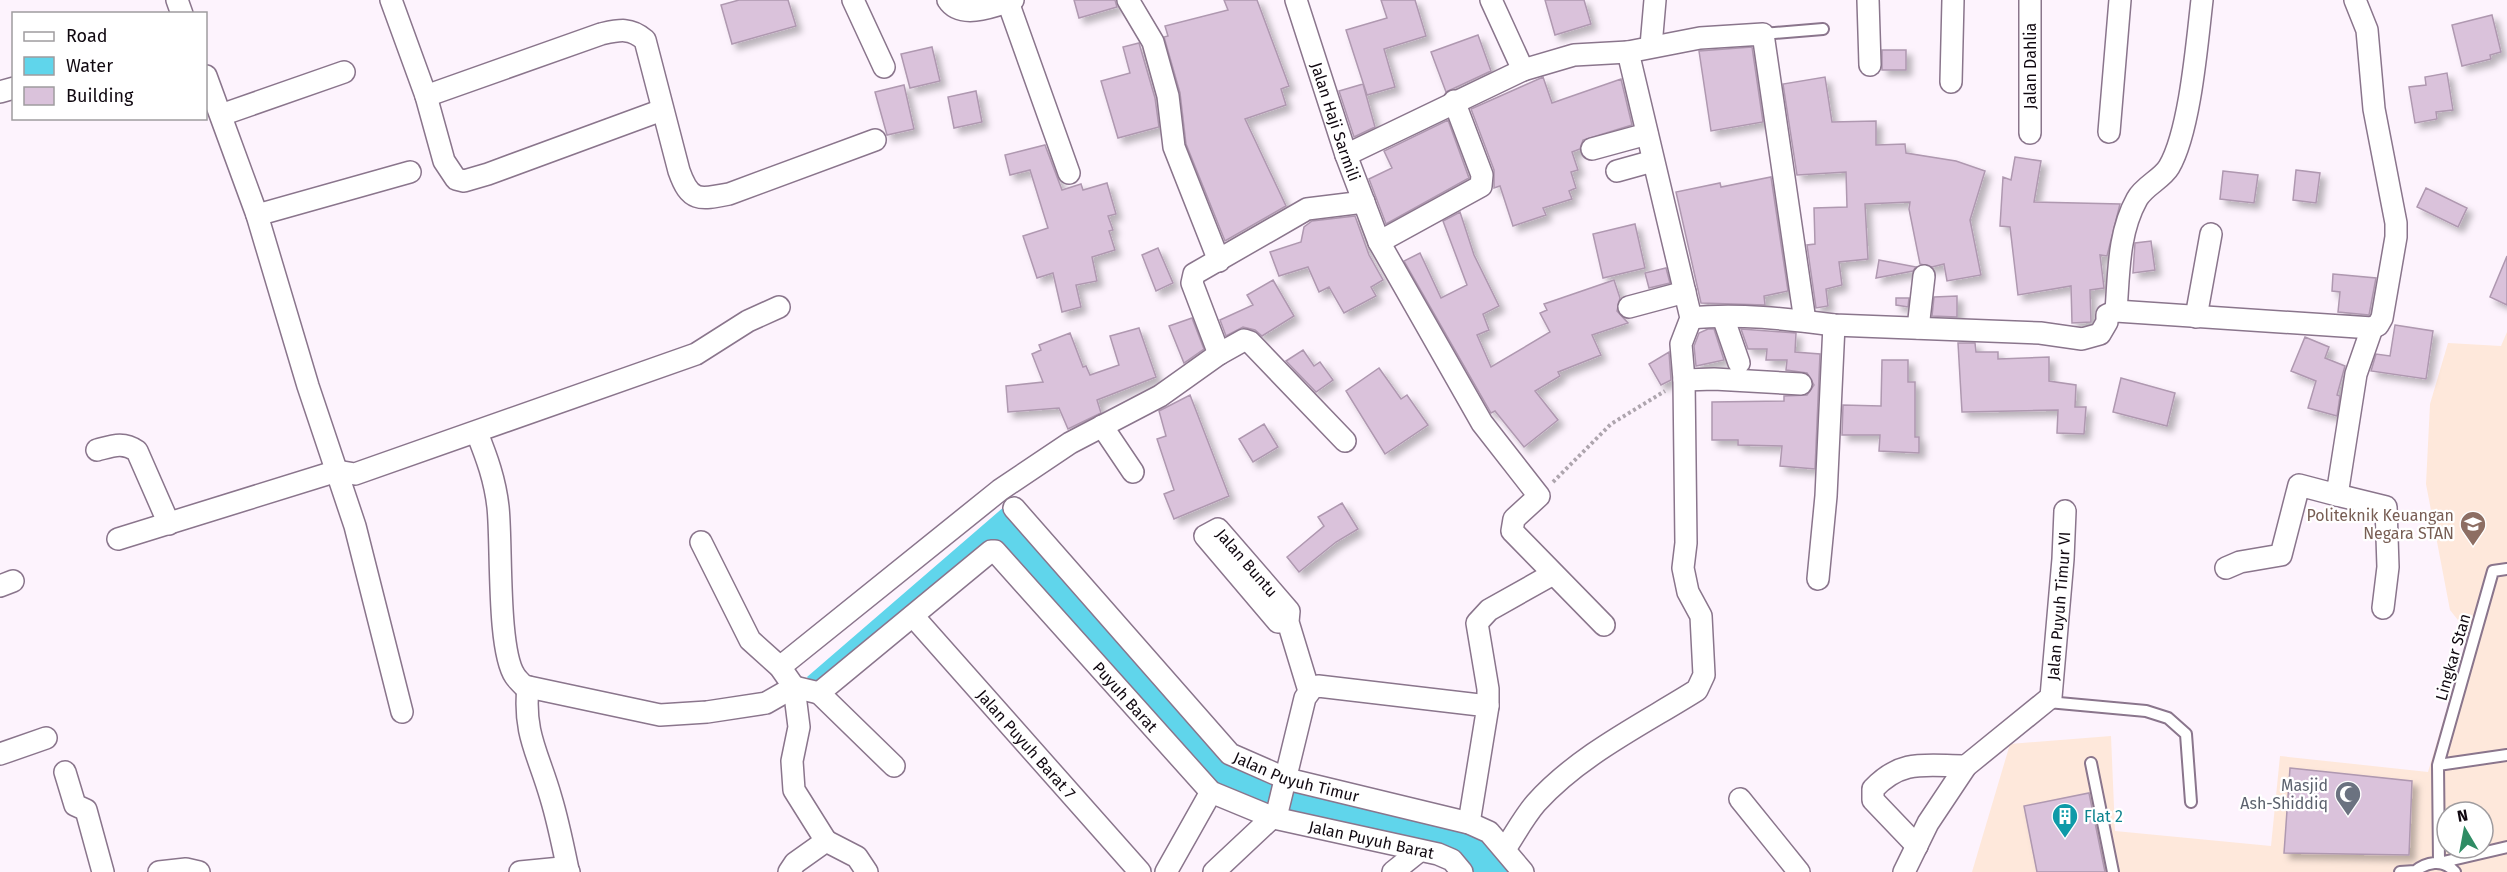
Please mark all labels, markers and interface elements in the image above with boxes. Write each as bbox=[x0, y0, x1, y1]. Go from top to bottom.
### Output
legend bbox=[12, 12, 207, 120]
street label: Jalan Dahlia bbox=[2021, 23, 2040, 109]
text: Road bbox=[66, 25, 108, 47]
text: Water bbox=[66, 55, 113, 77]
street label: Jalan Haji Sarmili bbox=[1307, 60, 1365, 184]
text: Building bbox=[66, 85, 134, 107]
place label: Politeknik Keuangan Negara STAN bbox=[2306, 506, 2454, 543]
school or university icon: Politeknik Keuangan Negara STAN bbox=[2458, 509, 2488, 547]
street label: Jalan Buntu bbox=[1212, 525, 1282, 601]
street label: Jalan Puyuh Timur VI bbox=[2043, 531, 2074, 681]
street label: Lingkar Stan bbox=[2432, 611, 2474, 703]
street label: Puyuh Barat bbox=[1089, 658, 1162, 736]
street label: Jalan Puyuh Barat 7 bbox=[973, 686, 1080, 802]
street label: Jalan Puyuh Timur bbox=[1231, 747, 1362, 806]
place label: Masjid Ash-Shiddiq bbox=[2240, 776, 2328, 813]
mosque icon: Masjid Ash-Shiddiq bbox=[2333, 779, 2363, 817]
north arrow bbox=[2435, 800, 2495, 860]
building icon: Flat 2 bbox=[2050, 801, 2080, 839]
text: N bbox=[2456, 805, 2469, 826]
place label: Flat 2 bbox=[2084, 807, 2123, 826]
street label: Jalan Puyuh Barat bbox=[1307, 816, 1436, 862]

